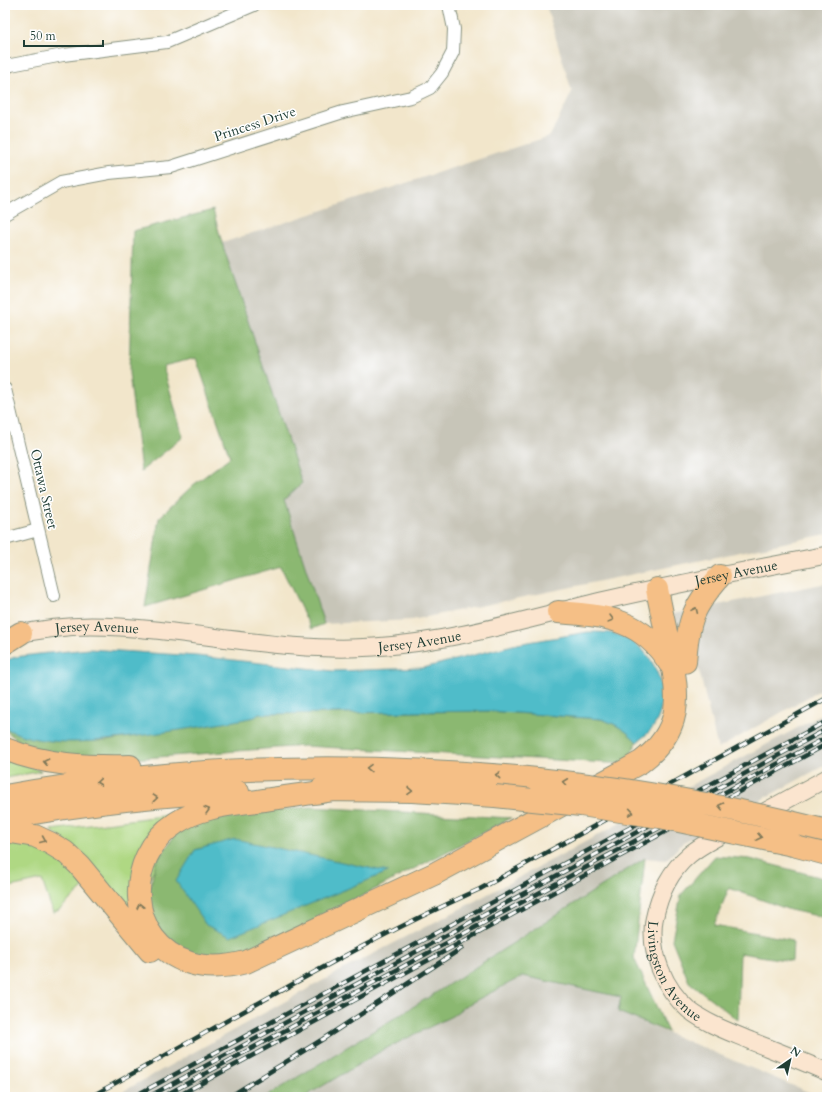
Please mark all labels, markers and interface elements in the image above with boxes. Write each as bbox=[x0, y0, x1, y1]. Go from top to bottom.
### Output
scale bar bbox=[24, 22, 103, 48]
text: 50 m bbox=[30, 28, 57, 44]
street label: Princess Drive bbox=[212, 102, 298, 146]
street label: Ottawa Street bbox=[26, 447, 63, 532]
street label: Jersey Avenue bbox=[691, 555, 779, 590]
one-way arrow bbox=[690, 607, 698, 615]
one-way arrow bbox=[607, 614, 614, 623]
street label: Jersey Avenue bbox=[52, 616, 140, 638]
street label: Jersey Avenue bbox=[375, 626, 463, 656]
one-way arrow bbox=[43, 758, 49, 766]
one-way arrow bbox=[366, 764, 372, 772]
one-way arrow bbox=[495, 771, 501, 780]
one-way arrow bbox=[96, 777, 102, 786]
one-way arrow bbox=[562, 778, 568, 787]
one-way arrow bbox=[407, 787, 413, 795]
one-way arrow bbox=[151, 793, 158, 802]
one-way arrow bbox=[718, 803, 724, 811]
one-way arrow bbox=[203, 806, 210, 815]
one-way arrow bbox=[628, 807, 634, 816]
one-way arrow bbox=[755, 833, 762, 841]
one-way arrow bbox=[39, 835, 46, 843]
one-way arrow bbox=[137, 903, 145, 909]
street label: Livingston Avenue bbox=[643, 920, 705, 1026]
north arrow bbox=[770, 1040, 810, 1080]
text: N bbox=[787, 1043, 804, 1061]

